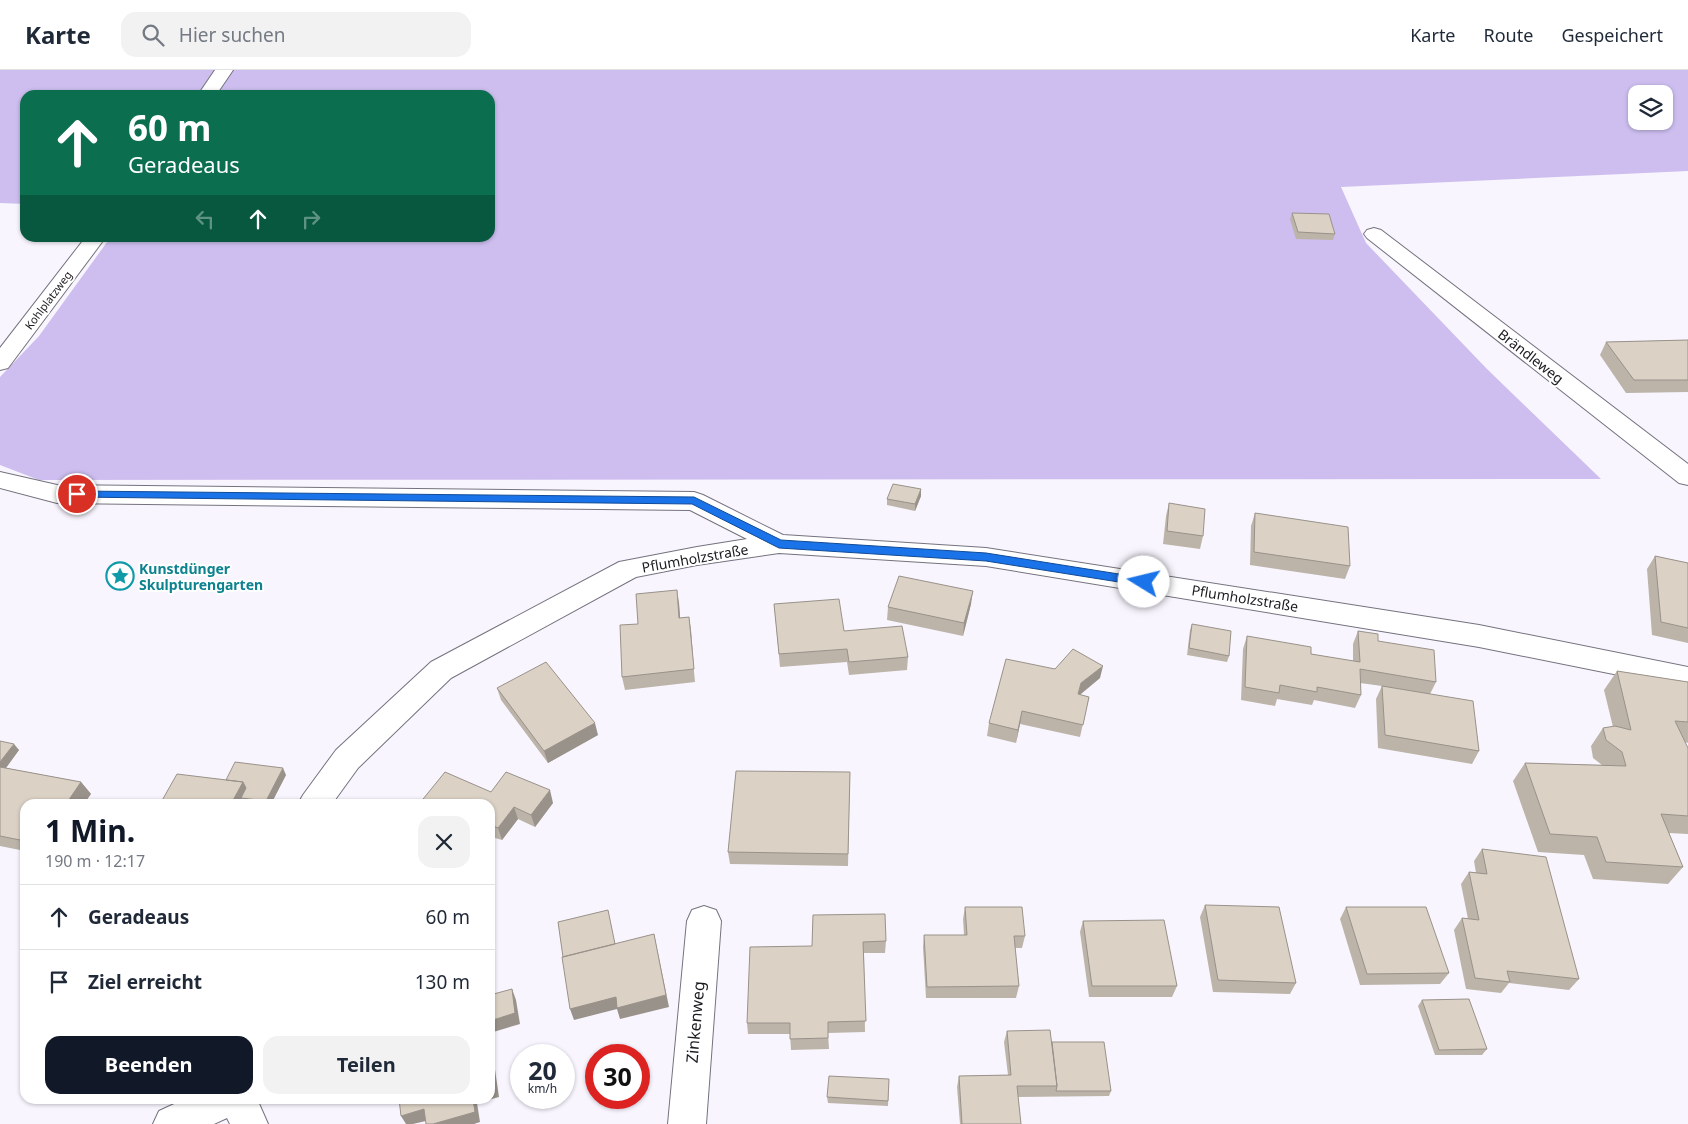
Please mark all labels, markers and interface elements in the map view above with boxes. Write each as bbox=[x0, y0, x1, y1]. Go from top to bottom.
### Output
search box bbox=[121, 12, 471, 57]
text: Karte bbox=[25, 18, 91, 51]
icon: search bbox=[139, 21, 167, 49]
text: Hier suchen bbox=[179, 22, 285, 48]
text: Karte bbox=[1410, 23, 1456, 47]
text: Route bbox=[1484, 23, 1533, 47]
text: Gespeichert bbox=[1561, 23, 1663, 47]
map controls bbox=[1628, 85, 1673, 130]
button: layers bbox=[1628, 85, 1673, 130]
text: 60 m bbox=[128, 104, 211, 151]
icon: ahead bbox=[45, 110, 110, 175]
text: Geradeaus bbox=[128, 149, 240, 179]
icon: left bbox=[191, 205, 219, 233]
icon: ahead bbox=[244, 205, 272, 233]
icon: right bbox=[297, 205, 325, 233]
street label: Kohlplatzweg bbox=[21, 268, 75, 332]
street label: Brändleweg bbox=[1494, 324, 1568, 388]
pin bbox=[56, 473, 98, 515]
icon: arrive bbox=[63, 480, 91, 508]
street label: Pflumholzstraße bbox=[640, 539, 750, 577]
position arrow bbox=[1117, 555, 1169, 607]
place label: Kunstdünger Skulpturengarten bbox=[139, 559, 263, 594]
place icon: Kunstdünger Skulpturengarten bbox=[105, 561, 135, 591]
street label: Pflumholzstraße bbox=[1190, 580, 1300, 616]
text: 1 Min. bbox=[45, 810, 135, 851]
button: close bbox=[418, 816, 470, 868]
text: 190 m · 12:17 bbox=[45, 850, 145, 872]
icon: ahead bbox=[45, 903, 73, 931]
text: Geradeaus bbox=[88, 904, 189, 930]
text: 60 m bbox=[426, 904, 470, 930]
icon: arrive bbox=[45, 968, 73, 996]
text: Ziel erreicht bbox=[88, 969, 202, 995]
text: 130 m bbox=[415, 969, 470, 995]
street label: Zinkenweg bbox=[680, 980, 710, 1064]
button: Beenden bbox=[45, 1036, 253, 1094]
button: Teilen bbox=[263, 1036, 470, 1094]
speed limit sign: 30 bbox=[585, 1044, 650, 1109]
text: 20 bbox=[528, 1053, 557, 1087]
text: km/h bbox=[528, 1080, 557, 1097]

